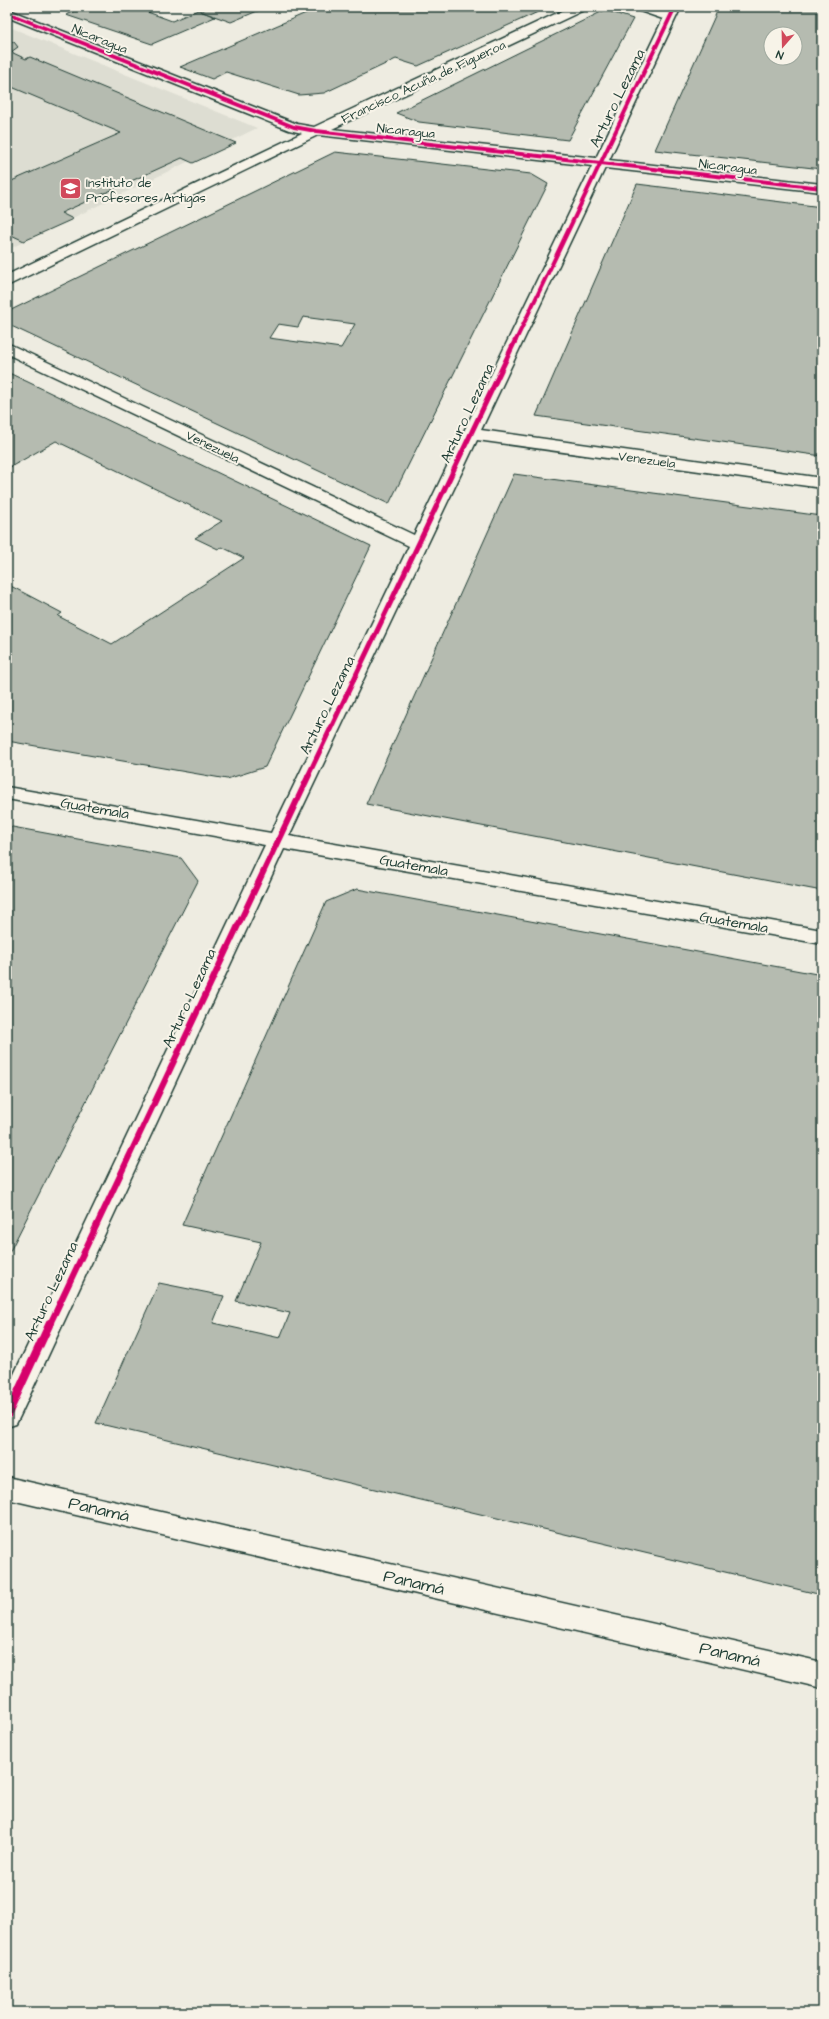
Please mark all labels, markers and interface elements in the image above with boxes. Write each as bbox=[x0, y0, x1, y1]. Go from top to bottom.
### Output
street label: Nicaragua bbox=[69, 20, 131, 59]
north arrow bbox=[763, 26, 803, 66]
street label: Francisco Acuña de Figueroa bbox=[338, 36, 509, 129]
street label: Arturo Lezama bbox=[585, 45, 651, 151]
text: N bbox=[774, 47, 786, 63]
street label: Nicaragua bbox=[376, 119, 436, 144]
street label: Nicaragua bbox=[698, 154, 758, 181]
place label: Instituto de Profesores Artigas bbox=[86, 174, 206, 208]
school or university icon: Instituto de Profesores Artigas bbox=[57, 176, 83, 202]
street label: Arturo Lezama bbox=[435, 360, 500, 466]
street label: Venezuela bbox=[183, 426, 243, 468]
street label: Venezuela bbox=[617, 447, 677, 473]
street label: Arturo Lezama bbox=[295, 652, 361, 758]
street label: Guatemala bbox=[59, 792, 131, 825]
street label: Guatemala bbox=[378, 849, 450, 882]
street label: Guatemala bbox=[698, 906, 770, 939]
street label: Arturo Lezama bbox=[157, 945, 222, 1051]
street label: Arturo Lezama bbox=[19, 1238, 84, 1344]
street label: Panamá bbox=[66, 1490, 132, 1529]
street label: Panamá bbox=[381, 1563, 447, 1602]
street label: Panamá bbox=[697, 1635, 763, 1674]

